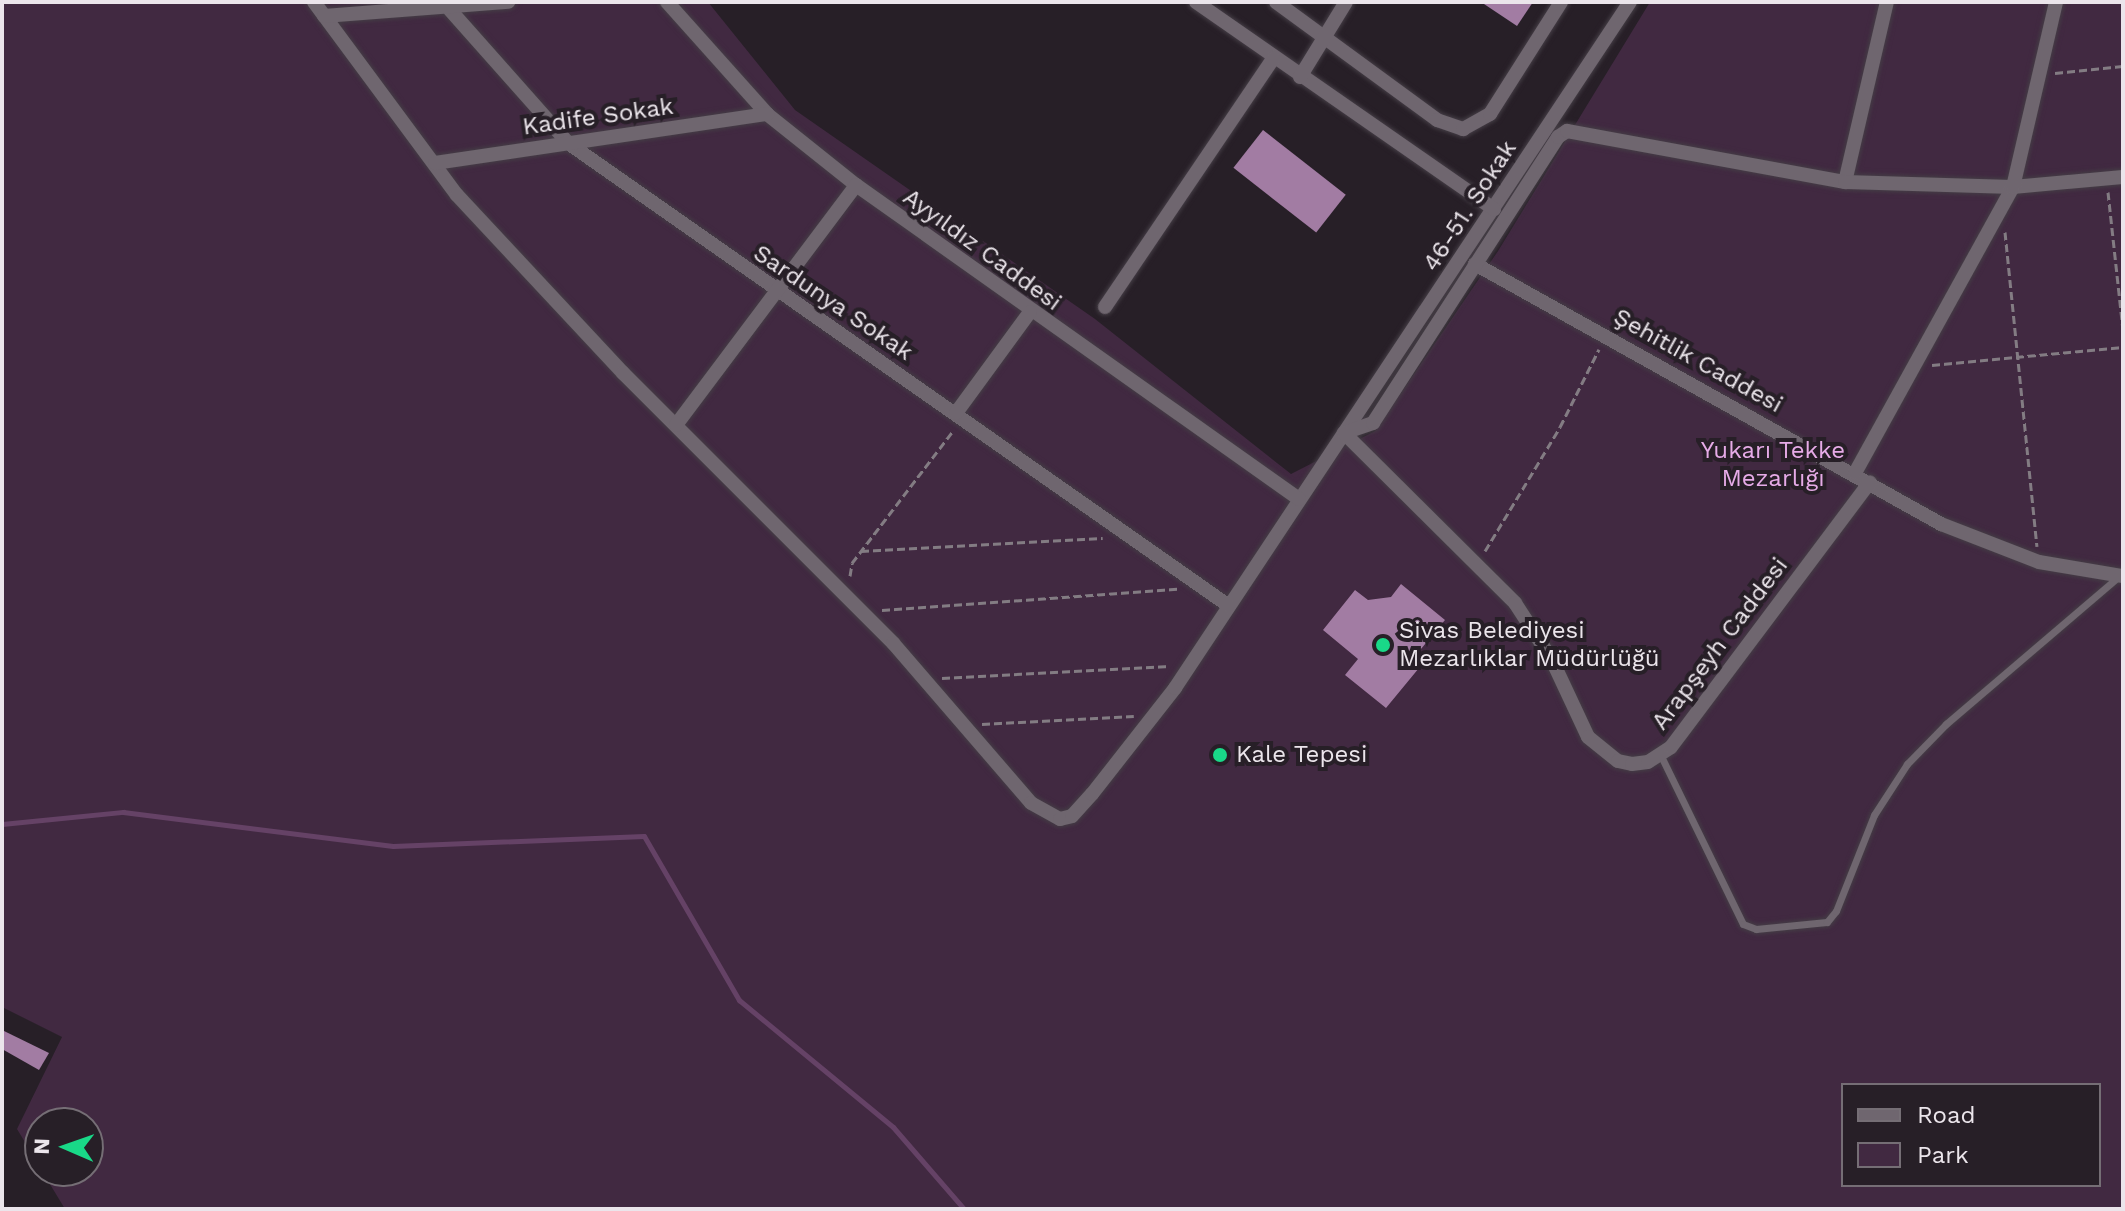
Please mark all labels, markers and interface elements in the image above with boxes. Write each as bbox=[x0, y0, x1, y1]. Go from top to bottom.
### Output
street label: Kadife Sokak bbox=[521, 92, 675, 142]
street label: 46-51. Sokak bbox=[1417, 135, 1523, 277]
street label: Ayyıldız Caddesi bbox=[897, 183, 1067, 317]
street label: Sardunya Sokak bbox=[748, 239, 918, 367]
street label: Şehitlik Caddesi bbox=[1608, 303, 1788, 419]
park label: Yukarı Tekke Mezarlığı bbox=[1701, 437, 1845, 493]
street label: Arapşeyh Caddesi bbox=[1646, 552, 1794, 736]
place label: Sivas Belediyesi Mezarlıklar Müdürlüğü bbox=[1399, 617, 1660, 673]
marker: Sivas Belediyesi Mezarlıklar Müdürlüğü bbox=[1374, 636, 1392, 654]
place label: Kale Tepesi bbox=[1236, 741, 1368, 769]
marker: Kale Tepesi bbox=[1211, 746, 1229, 764]
legend bbox=[1841, 1083, 2101, 1187]
text: Road bbox=[1917, 1101, 1976, 1129]
north arrow bbox=[24, 1107, 104, 1187]
text: N bbox=[29, 1138, 54, 1155]
text: Park bbox=[1917, 1141, 1969, 1169]

